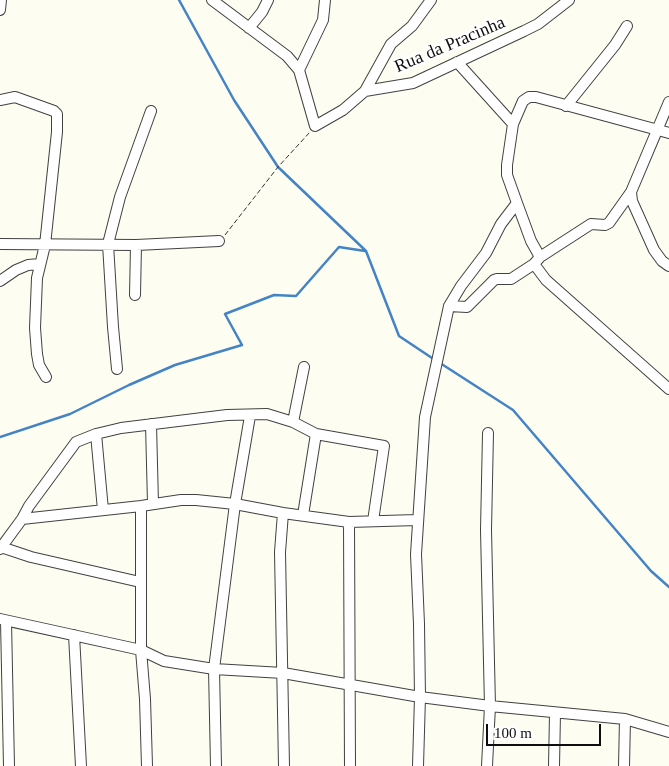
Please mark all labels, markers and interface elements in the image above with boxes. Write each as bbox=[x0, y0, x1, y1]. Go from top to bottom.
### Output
street label: Rua da Pracinha bbox=[391, 12, 509, 78]
scale bar bbox=[489, 714, 604, 746]
text: 100 m bbox=[494, 725, 532, 741]

